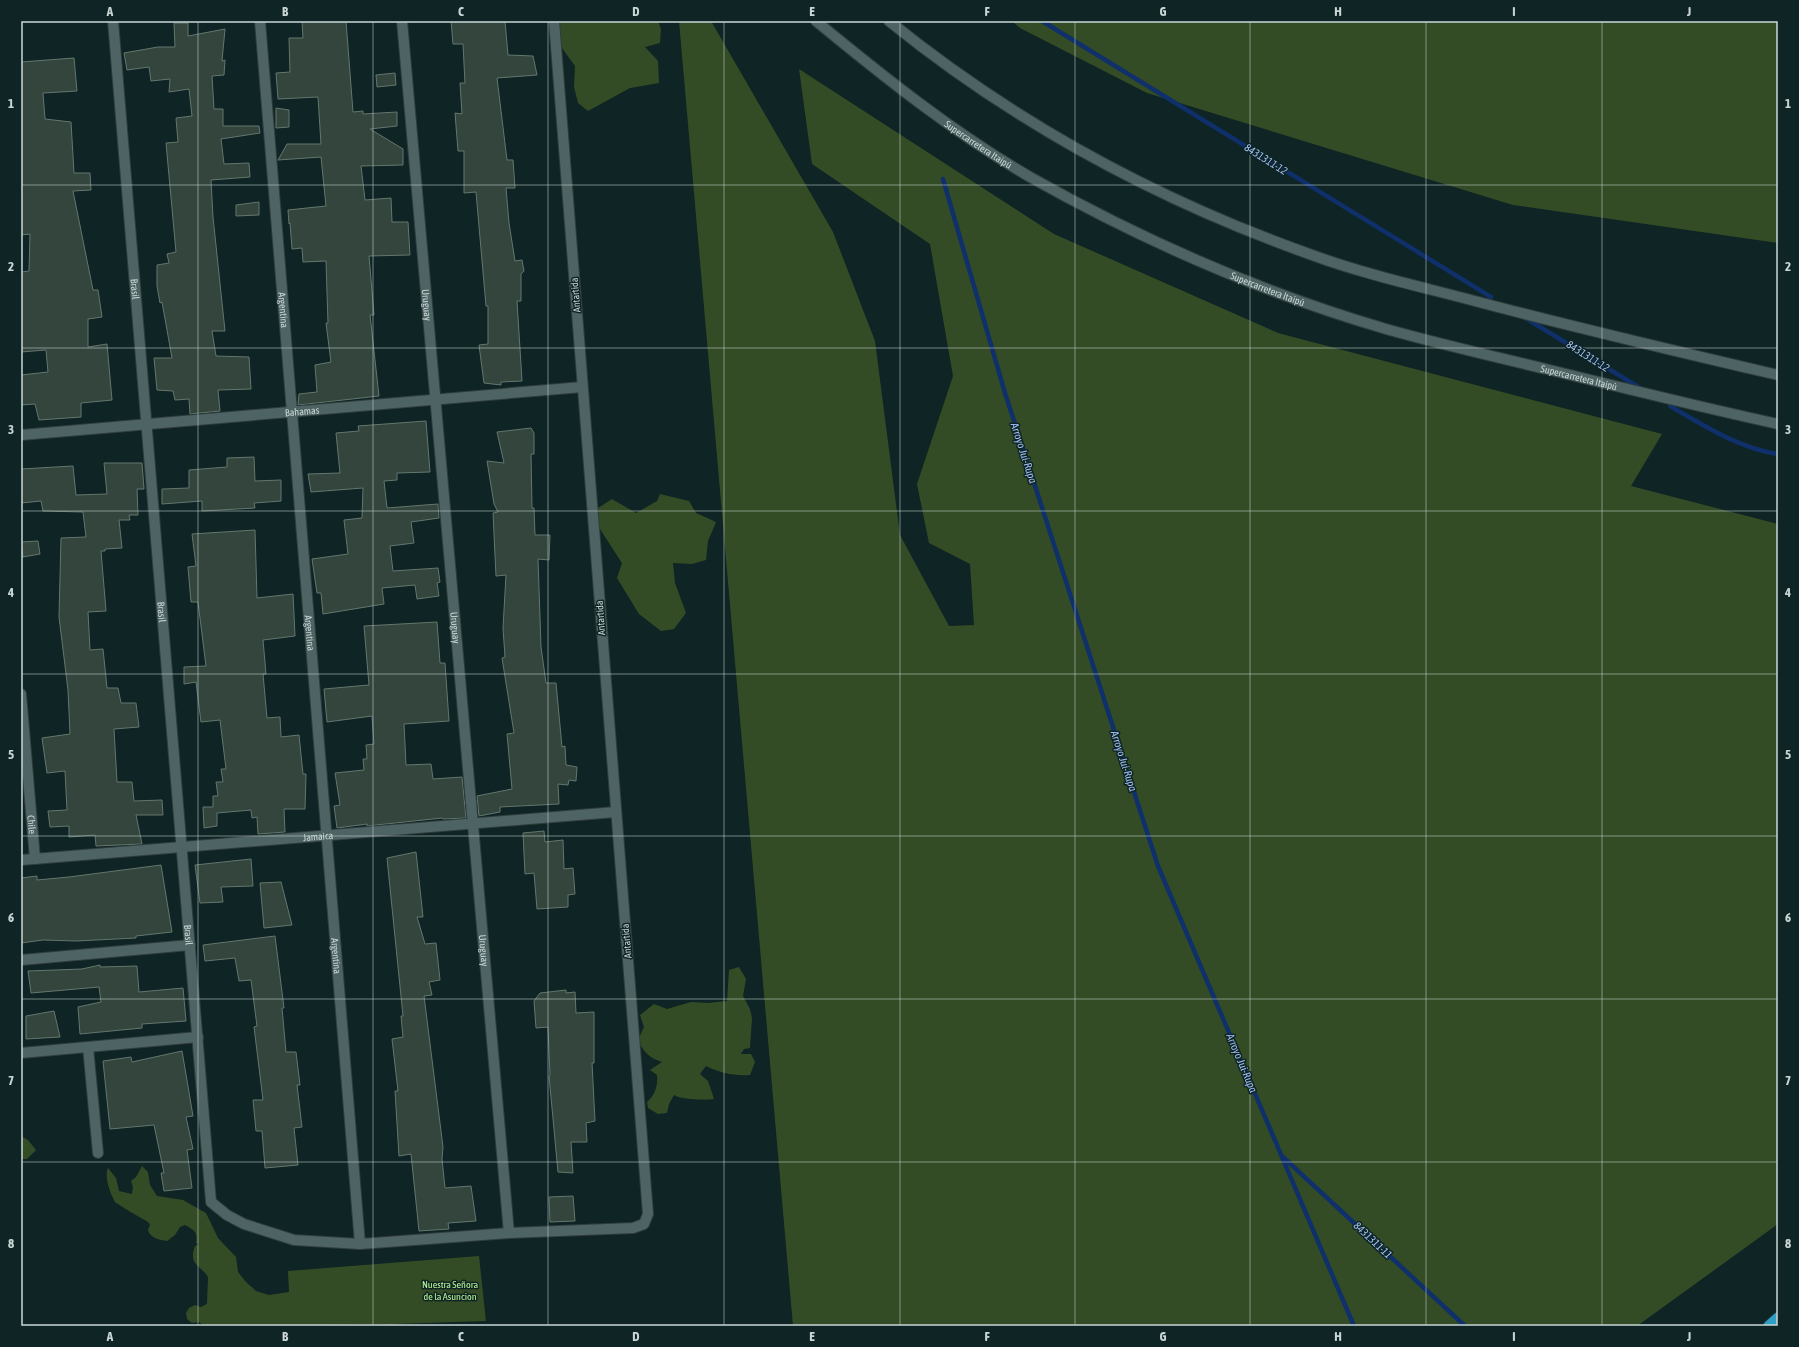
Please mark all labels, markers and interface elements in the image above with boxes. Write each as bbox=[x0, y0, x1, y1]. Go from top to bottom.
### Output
text: A bbox=[106, 4, 114, 19]
text: B bbox=[282, 4, 289, 19]
text: C bbox=[458, 4, 464, 19]
text: D bbox=[632, 4, 640, 19]
text: E bbox=[809, 4, 815, 19]
text: F bbox=[984, 4, 990, 19]
text: G bbox=[1160, 4, 1167, 19]
text: H bbox=[1334, 4, 1342, 19]
text: I bbox=[1512, 4, 1516, 19]
text: J bbox=[1686, 4, 1691, 19]
text: 1 bbox=[8, 96, 14, 111]
text: 1 bbox=[1785, 96, 1791, 111]
street label: Supercarretera Itaipú bbox=[942, 118, 1014, 171]
water label: 8431311-12 bbox=[1242, 141, 1290, 177]
text: 2 bbox=[8, 259, 14, 274]
text: 2 bbox=[1785, 259, 1791, 274]
street label: Supercarretera Itaipú bbox=[1229, 270, 1306, 308]
street label: Antartida bbox=[568, 277, 582, 313]
street label: Brasil bbox=[128, 278, 141, 300]
street label: Uruguay bbox=[420, 289, 433, 321]
street label: Argentina bbox=[276, 292, 290, 329]
water label: 8431311-12 bbox=[1564, 338, 1612, 374]
street label: Supercarretera Itaipú bbox=[1540, 363, 1618, 392]
street label: Bahamas bbox=[284, 404, 320, 418]
water label: Arroyo Jui-Rupa bbox=[1008, 420, 1039, 485]
text: 3 bbox=[8, 422, 14, 437]
text: 3 bbox=[1785, 422, 1791, 437]
text: 4 bbox=[7, 585, 14, 600]
text: 4 bbox=[1784, 585, 1791, 600]
street label: Antartida bbox=[594, 600, 607, 636]
street label: Brasil bbox=[155, 601, 168, 623]
street label: Uruguay bbox=[448, 611, 462, 644]
street label: Argentina bbox=[303, 615, 317, 652]
water label: Arroyo Jui-Rupa bbox=[1108, 728, 1139, 793]
text: 5 bbox=[8, 747, 14, 762]
text: 5 bbox=[1785, 747, 1791, 762]
street label: Chile bbox=[25, 815, 38, 835]
street label: Jamaica bbox=[302, 830, 334, 843]
text: 6 bbox=[8, 910, 14, 925]
text: 6 bbox=[1785, 910, 1791, 925]
street label: Antartida bbox=[619, 923, 633, 959]
street label: Brasil bbox=[182, 924, 195, 946]
street label: Uruguay bbox=[477, 934, 490, 967]
street label: Argentina bbox=[329, 938, 343, 975]
water label: Arroyo Jui-Rupa bbox=[1224, 1031, 1260, 1094]
text: 7 bbox=[8, 1073, 14, 1088]
text: 7 bbox=[1785, 1073, 1791, 1088]
water label: 8431311-11 bbox=[1351, 1219, 1395, 1261]
text: 8 bbox=[8, 1236, 14, 1251]
text: 8 bbox=[1785, 1236, 1791, 1251]
park label: Nuestra Señora de la Asuncion bbox=[422, 1279, 478, 1302]
text: A bbox=[106, 1329, 114, 1344]
text: B bbox=[282, 1329, 289, 1344]
text: C bbox=[458, 1329, 464, 1344]
text: D bbox=[632, 1329, 640, 1344]
text: E bbox=[809, 1329, 815, 1344]
text: F bbox=[984, 1329, 990, 1344]
text: G bbox=[1160, 1329, 1167, 1344]
text: H bbox=[1334, 1329, 1342, 1344]
text: I bbox=[1512, 1329, 1516, 1344]
text: J bbox=[1686, 1329, 1691, 1344]

